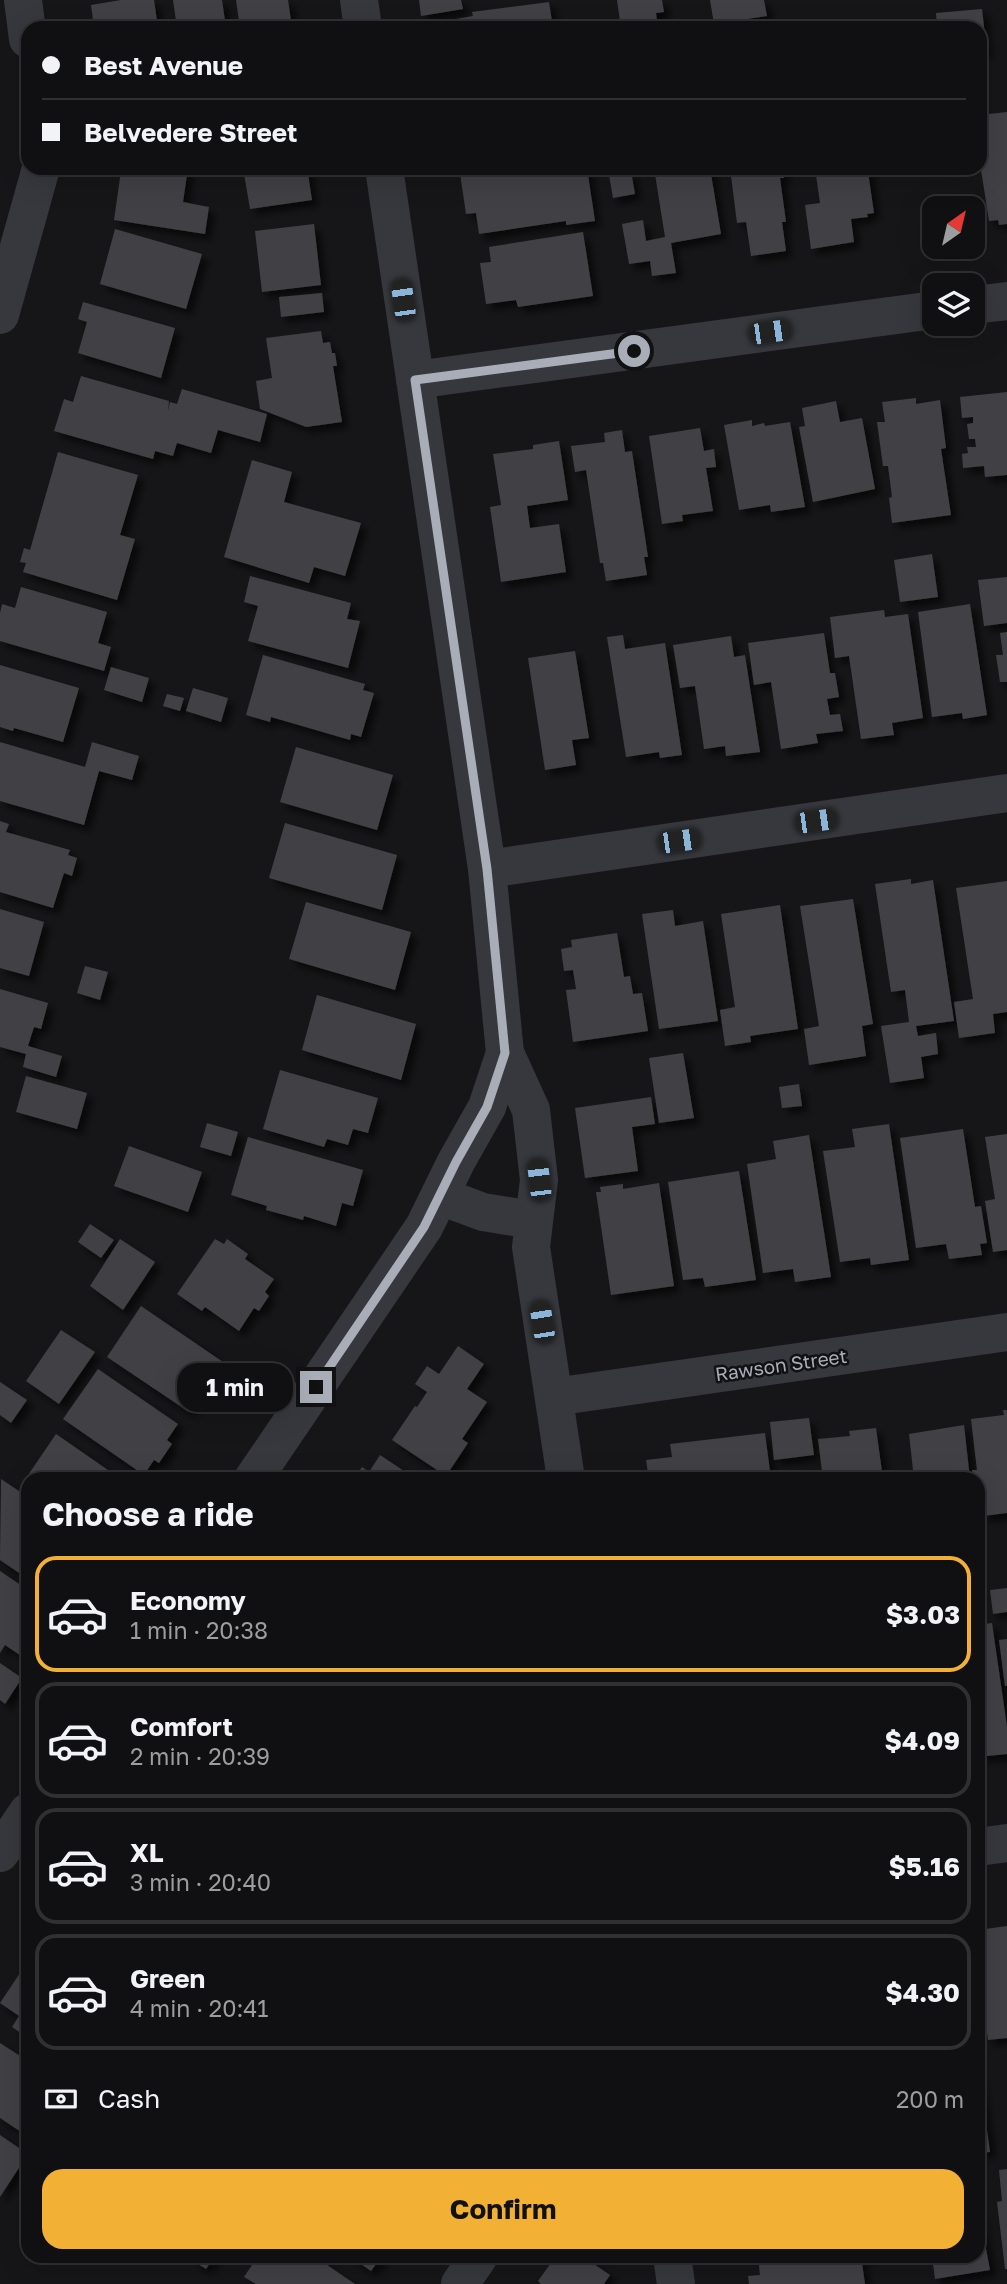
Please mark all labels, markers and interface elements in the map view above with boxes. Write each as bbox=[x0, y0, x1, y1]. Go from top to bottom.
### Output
text: Best Avenue bbox=[84, 50, 243, 81]
text: Belvedere Street bbox=[84, 117, 297, 148]
north arrow bbox=[922, 196, 985, 259]
map controls bbox=[922, 196, 985, 336]
button: layers bbox=[922, 273, 985, 336]
car bbox=[390, 278, 417, 322]
car bbox=[748, 319, 793, 345]
route start bbox=[618, 335, 650, 367]
car bbox=[794, 808, 839, 834]
car bbox=[657, 828, 702, 854]
car bbox=[527, 1158, 552, 1202]
car bbox=[529, 1300, 556, 1344]
street label: Rawson Street bbox=[714, 1344, 848, 1385]
callout: 1 min bbox=[176, 1362, 292, 1412]
route end bbox=[300, 1371, 332, 1403]
text: 1 min bbox=[206, 1373, 264, 1401]
text: Choose a ride bbox=[42, 1495, 254, 1533]
icon: car bbox=[46, 1583, 109, 1646]
text: Economy bbox=[130, 1585, 246, 1616]
text: $3.03 bbox=[886, 1599, 960, 1630]
text: 1 min · 20:38 bbox=[130, 1616, 268, 1644]
icon: car bbox=[46, 1709, 109, 1772]
text: Comfort bbox=[130, 1711, 233, 1742]
text: $4.09 bbox=[885, 1725, 960, 1756]
text: 2 min · 20:39 bbox=[130, 1742, 270, 1770]
icon: car bbox=[46, 1835, 109, 1898]
text: XL bbox=[130, 1837, 164, 1868]
text: $5.16 bbox=[888, 1851, 960, 1882]
text: 3 min · 20:40 bbox=[130, 1868, 271, 1896]
icon: car bbox=[46, 1961, 109, 2024]
text: Green bbox=[130, 1963, 205, 1994]
text: $4.30 bbox=[885, 1977, 960, 2008]
text: 4 min · 20:41 bbox=[130, 1994, 269, 2022]
icon: cash bbox=[42, 2080, 80, 2118]
text: Cash bbox=[98, 2083, 160, 2114]
text: 200 m bbox=[896, 2085, 964, 2113]
button: Confirm bbox=[42, 2169, 964, 2249]

